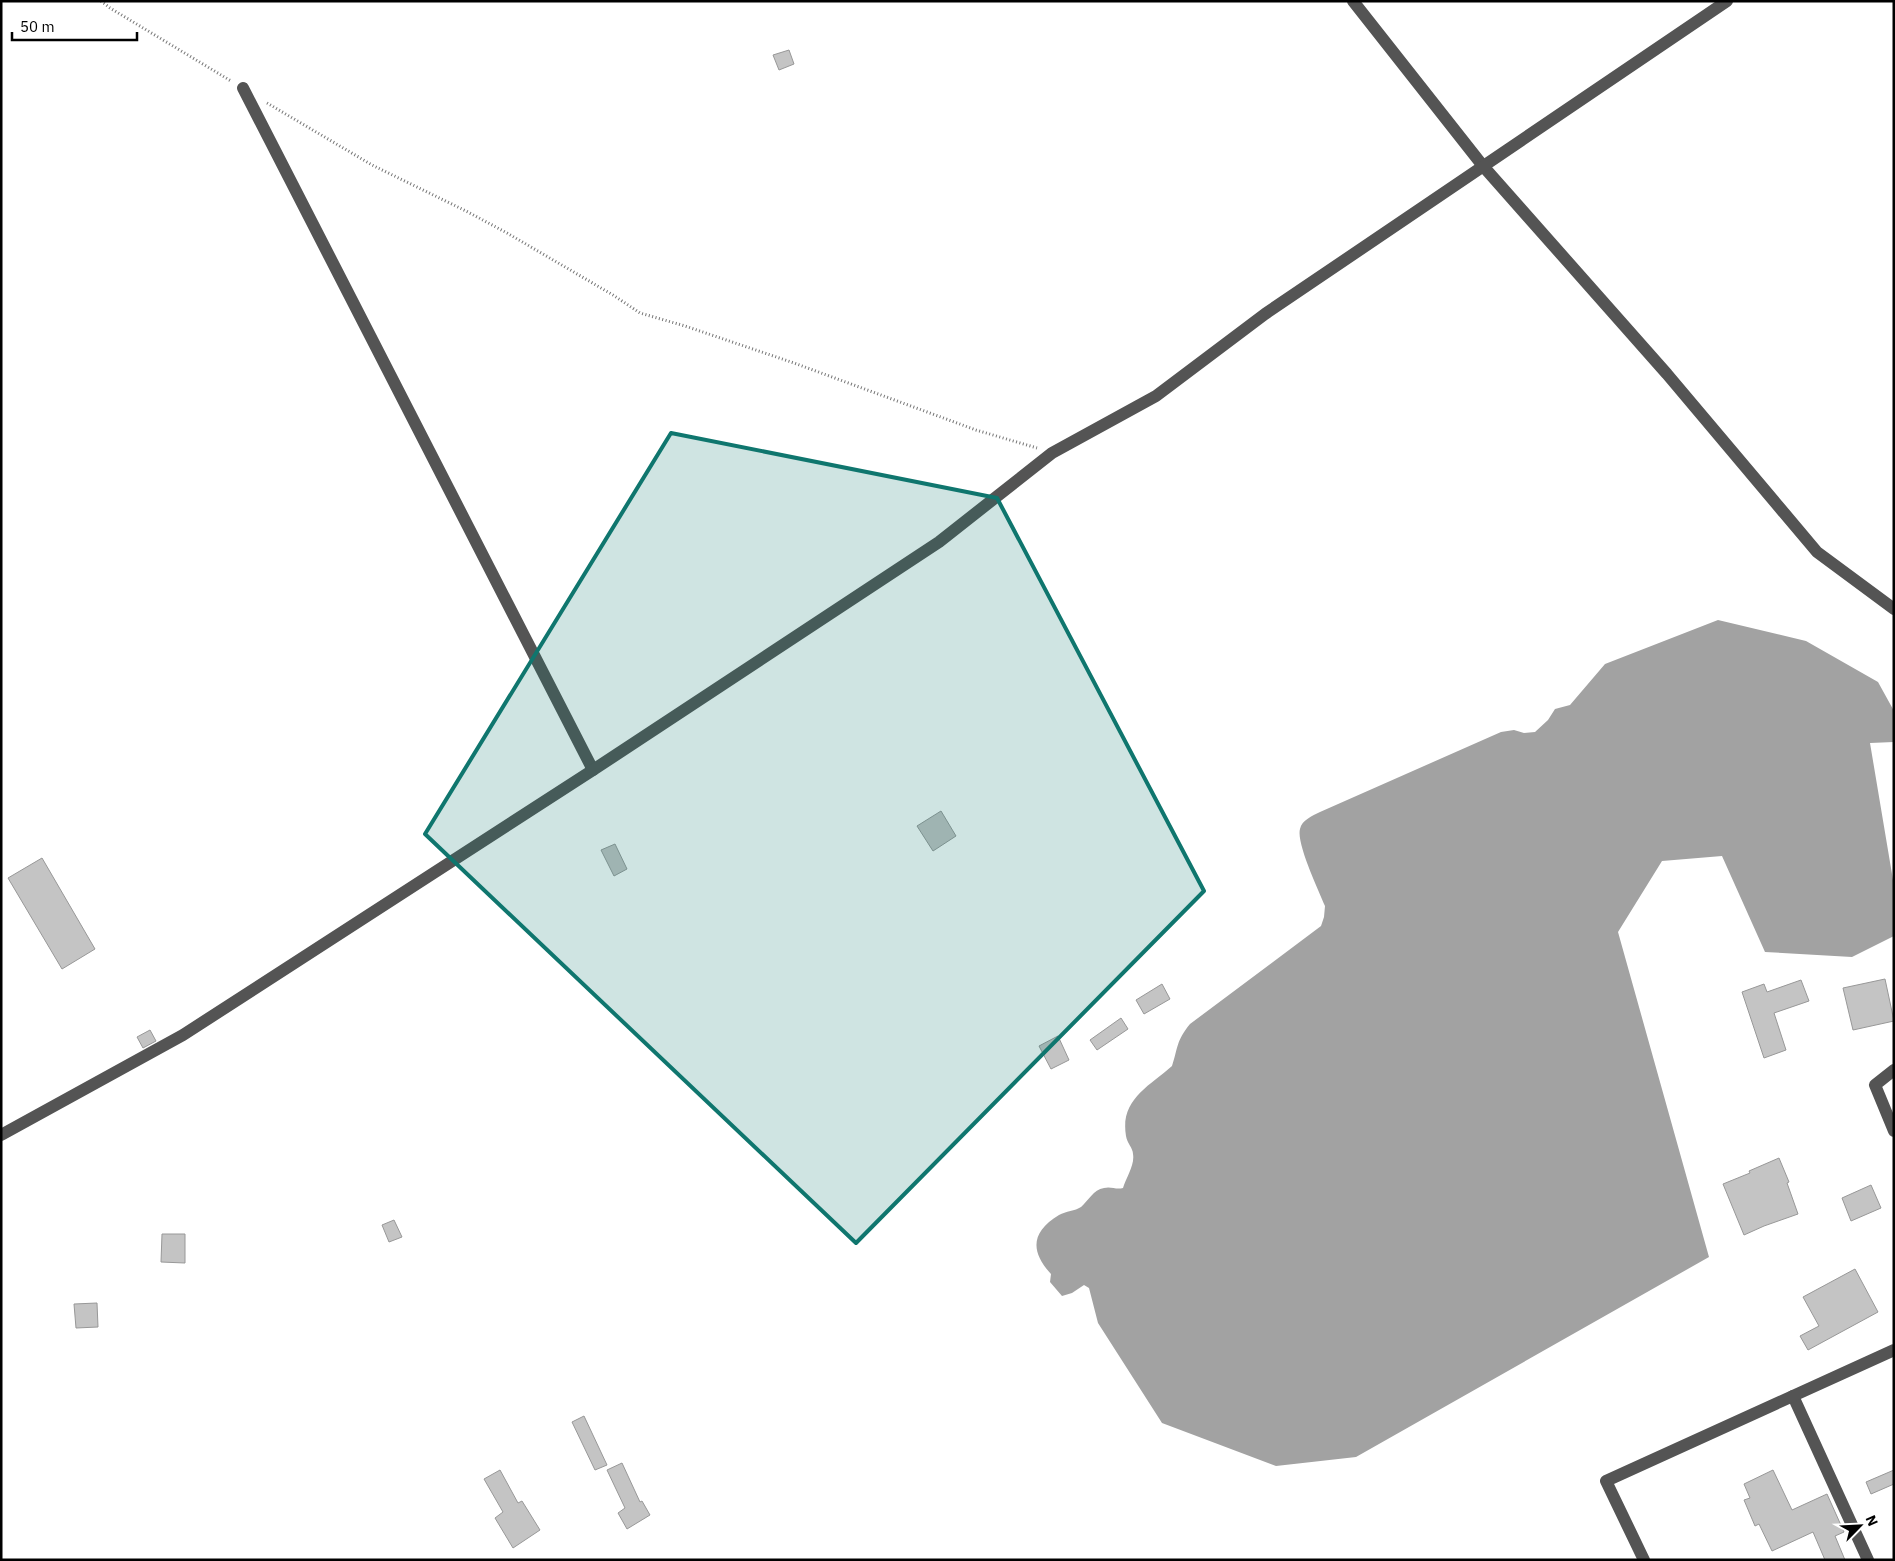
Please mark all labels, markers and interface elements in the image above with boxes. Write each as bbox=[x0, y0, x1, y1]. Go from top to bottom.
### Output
scale bar bbox=[12, 10, 138, 42]
text: 50 m bbox=[20, 17, 55, 36]
north arrow bbox=[1835, 1501, 1885, 1551]
text: N bbox=[1862, 1512, 1882, 1529]

